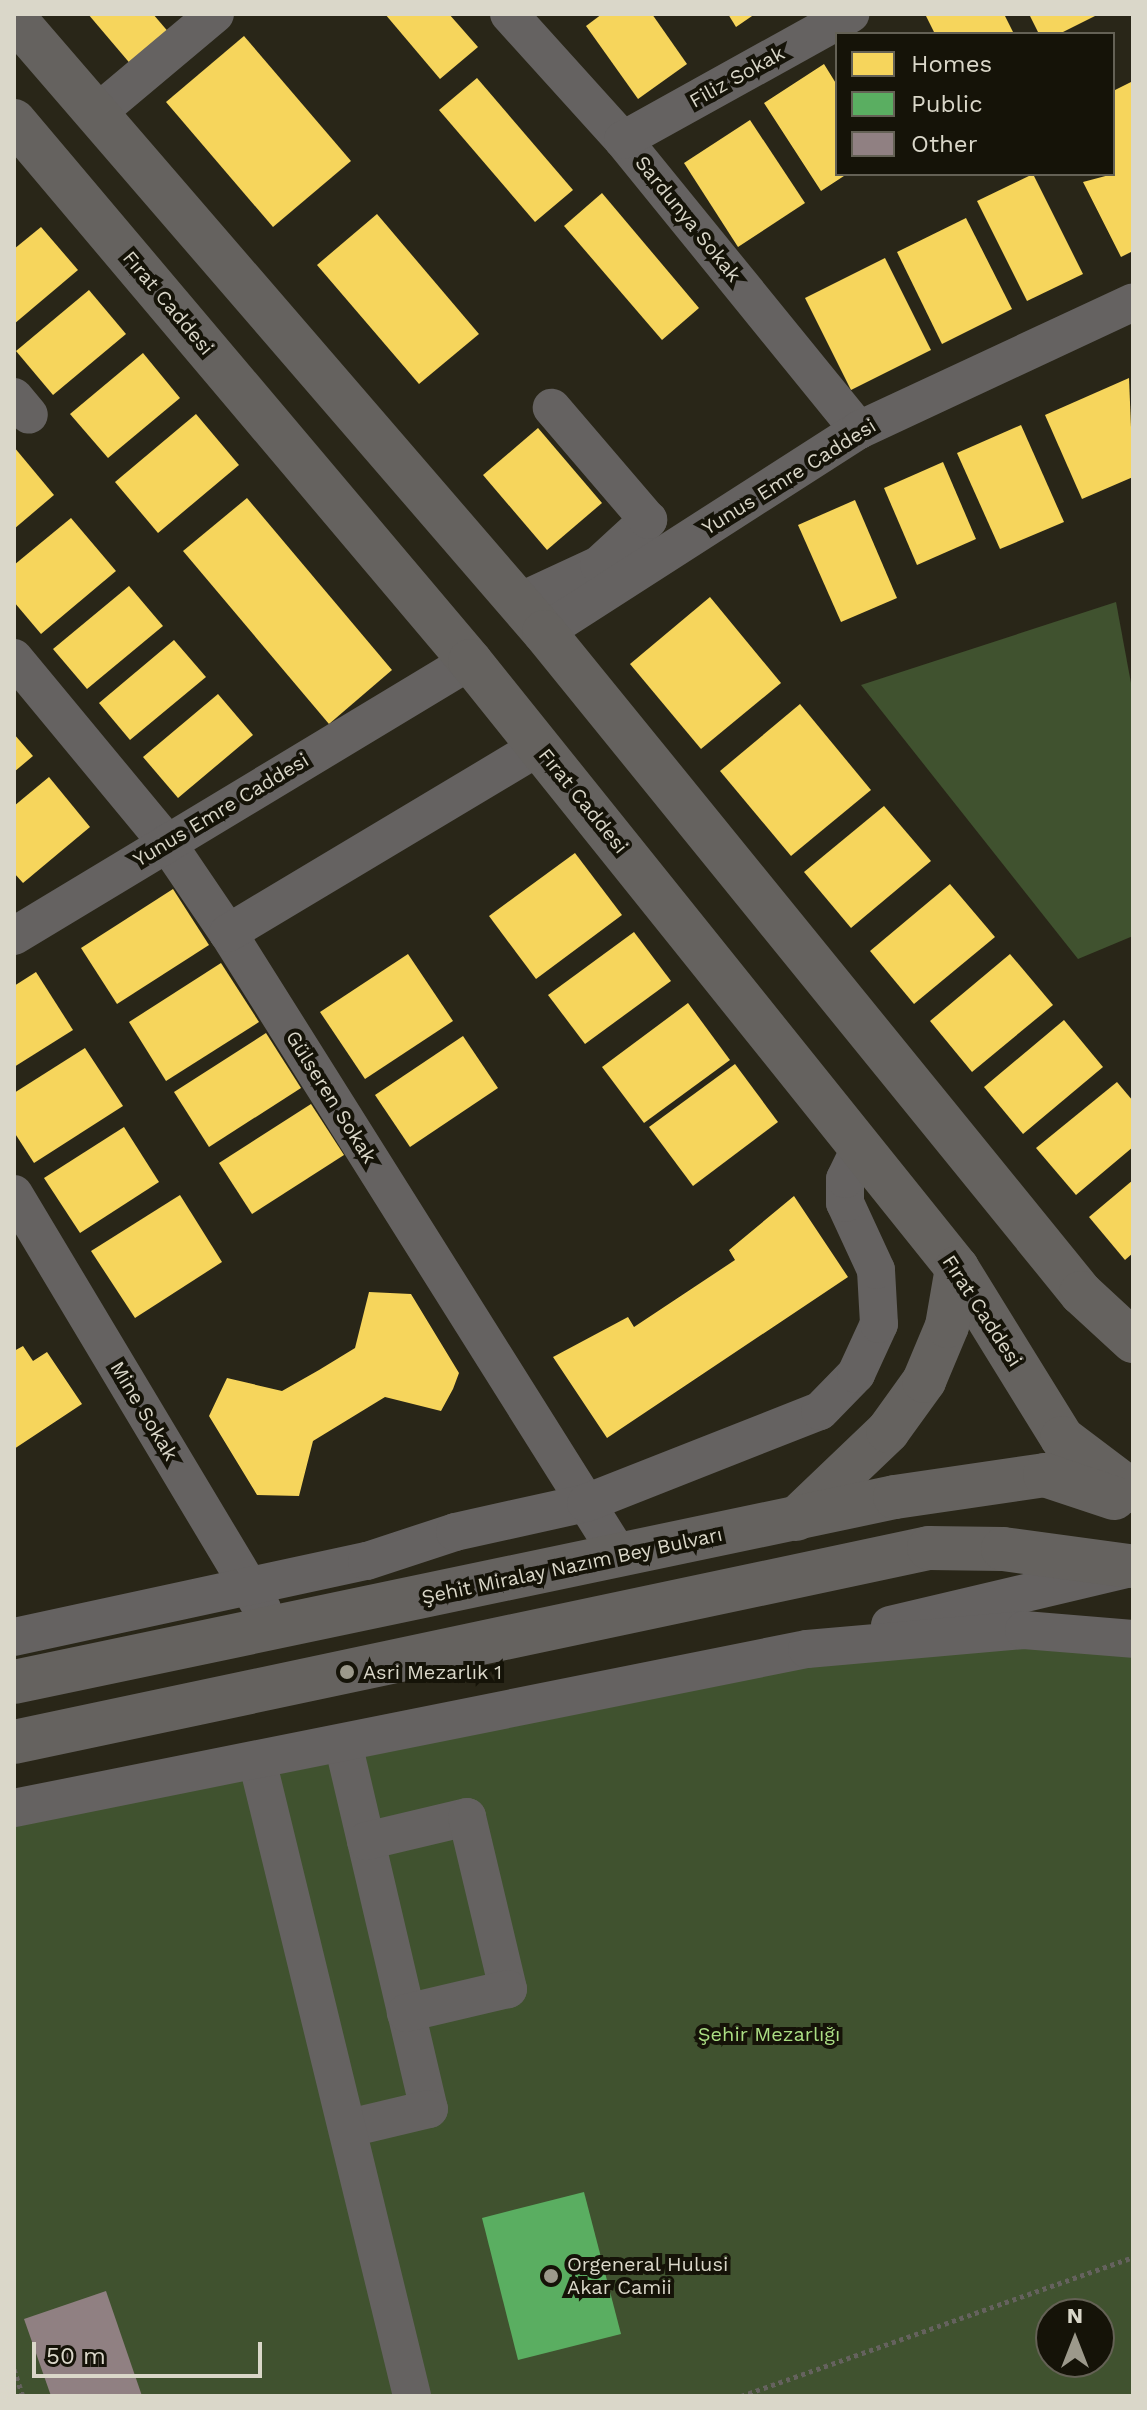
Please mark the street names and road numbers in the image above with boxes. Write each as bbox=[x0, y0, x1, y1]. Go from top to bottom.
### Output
street label: Filiz Sokak bbox=[685, 41, 789, 113]
street label: Sardunya Sokak bbox=[630, 151, 746, 287]
street label: Fırat Caddesi bbox=[118, 246, 218, 360]
street label: Yunus Emre Caddesi bbox=[698, 414, 880, 540]
street label: Fırat Caddesi bbox=[533, 744, 633, 858]
street label: Yunus Emre Caddesi bbox=[129, 748, 313, 872]
street label: Gülseren Sokak bbox=[280, 1026, 382, 1168]
street label: Fırat Caddesi bbox=[937, 1251, 1027, 1371]
street label: Mine Sokak bbox=[105, 1357, 183, 1465]
street label: Şehit Miralay Nazım Bey Bulvarı bbox=[419, 1522, 725, 1610]

